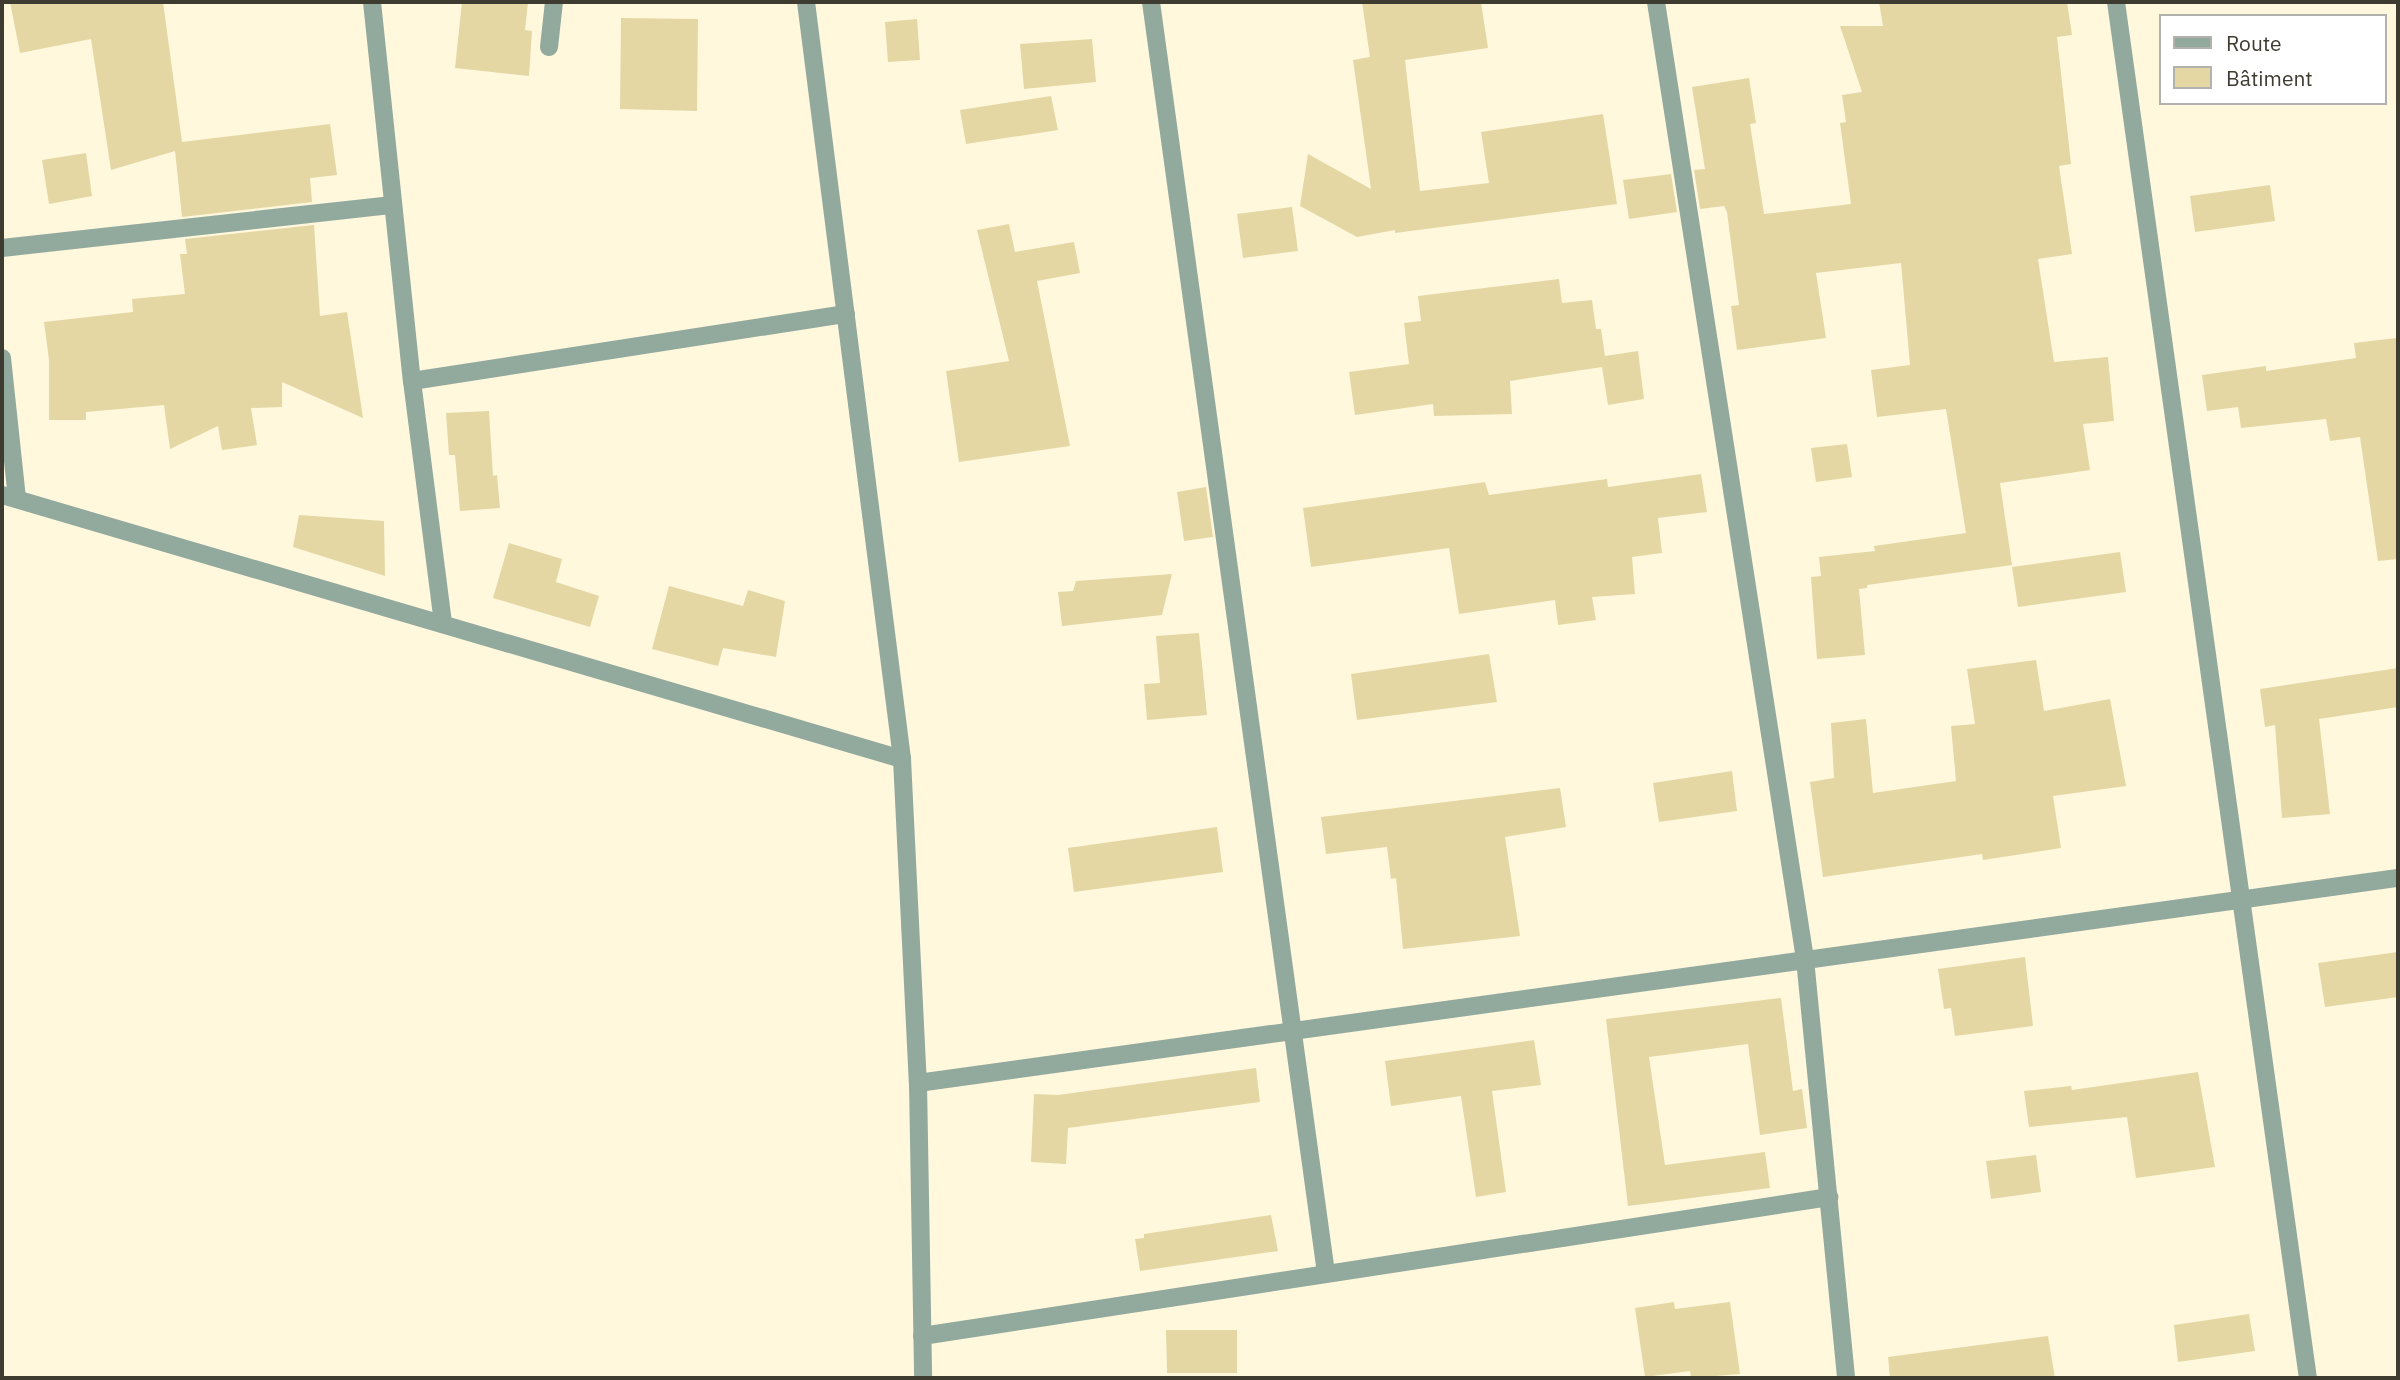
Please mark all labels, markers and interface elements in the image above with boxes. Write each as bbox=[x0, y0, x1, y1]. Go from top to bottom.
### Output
legend bbox=[2158, 14, 2386, 105]
text: Route bbox=[2226, 29, 2282, 57]
text: Bâtiment bbox=[2226, 64, 2313, 92]

